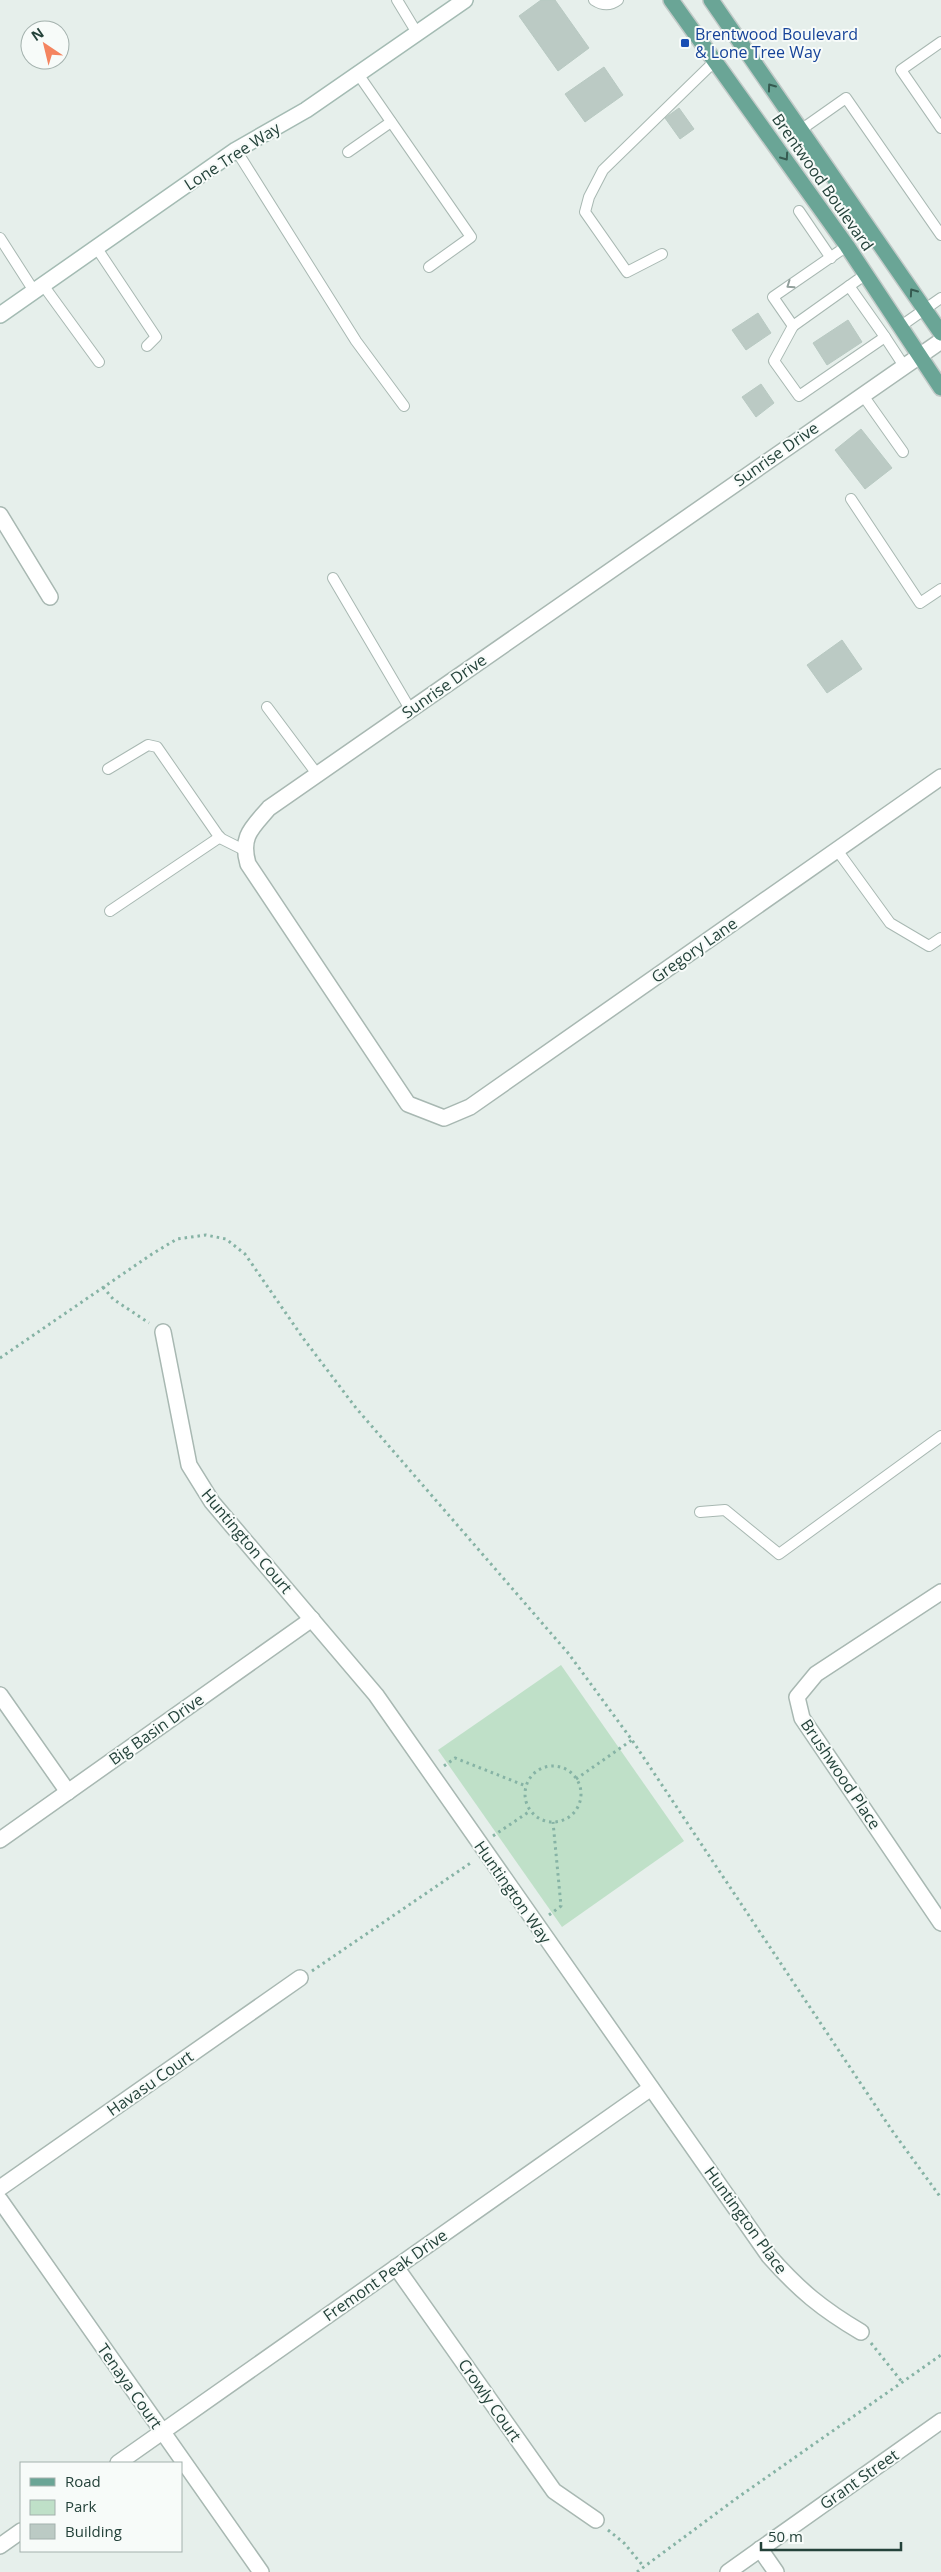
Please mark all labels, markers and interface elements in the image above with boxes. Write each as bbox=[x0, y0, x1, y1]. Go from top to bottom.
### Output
north arrow bbox=[20, 20, 70, 70]
text: N bbox=[27, 23, 47, 45]
place label: Brentwood Boulevard & Lone Tree Way bbox=[695, 23, 858, 63]
marker: Brentwood Boulevard & Lone Tree Way bbox=[679, 37, 691, 49]
one-way arrow bbox=[768, 83, 777, 93]
street label: Brentwood Boulevard bbox=[767, 109, 879, 255]
street label: Lone Tree Way bbox=[180, 116, 285, 195]
one-way arrow bbox=[779, 152, 788, 161]
one-way arrow bbox=[787, 279, 796, 288]
one-way arrow bbox=[910, 289, 919, 298]
street label: Sunrise Drive bbox=[729, 417, 823, 491]
street label: Sunrise Drive bbox=[397, 649, 491, 723]
street label: Gregory Lane bbox=[647, 912, 741, 988]
street label: Huntington Court bbox=[197, 1484, 298, 1598]
street label: Big Basin Drive bbox=[104, 1688, 208, 1770]
street label: Brushwood Place bbox=[796, 1714, 886, 1834]
street label: Huntington Way bbox=[469, 1836, 557, 1949]
street label: Havasu Court bbox=[102, 2045, 198, 2121]
street label: Huntington Place bbox=[699, 2162, 793, 2278]
street label: Fremont Peak Drive bbox=[318, 2224, 452, 2326]
street label: Tenaya Court bbox=[93, 2339, 168, 2433]
street label: Crowly Court bbox=[453, 2354, 527, 2446]
street label: Grant Street bbox=[815, 2444, 903, 2514]
legend bbox=[20, 2462, 182, 2552]
text: Road bbox=[65, 2471, 101, 2491]
text: Park bbox=[65, 2496, 96, 2516]
scale bar bbox=[761, 2520, 901, 2552]
text: Building bbox=[65, 2521, 122, 2541]
text: 50 m bbox=[768, 2526, 803, 2546]

